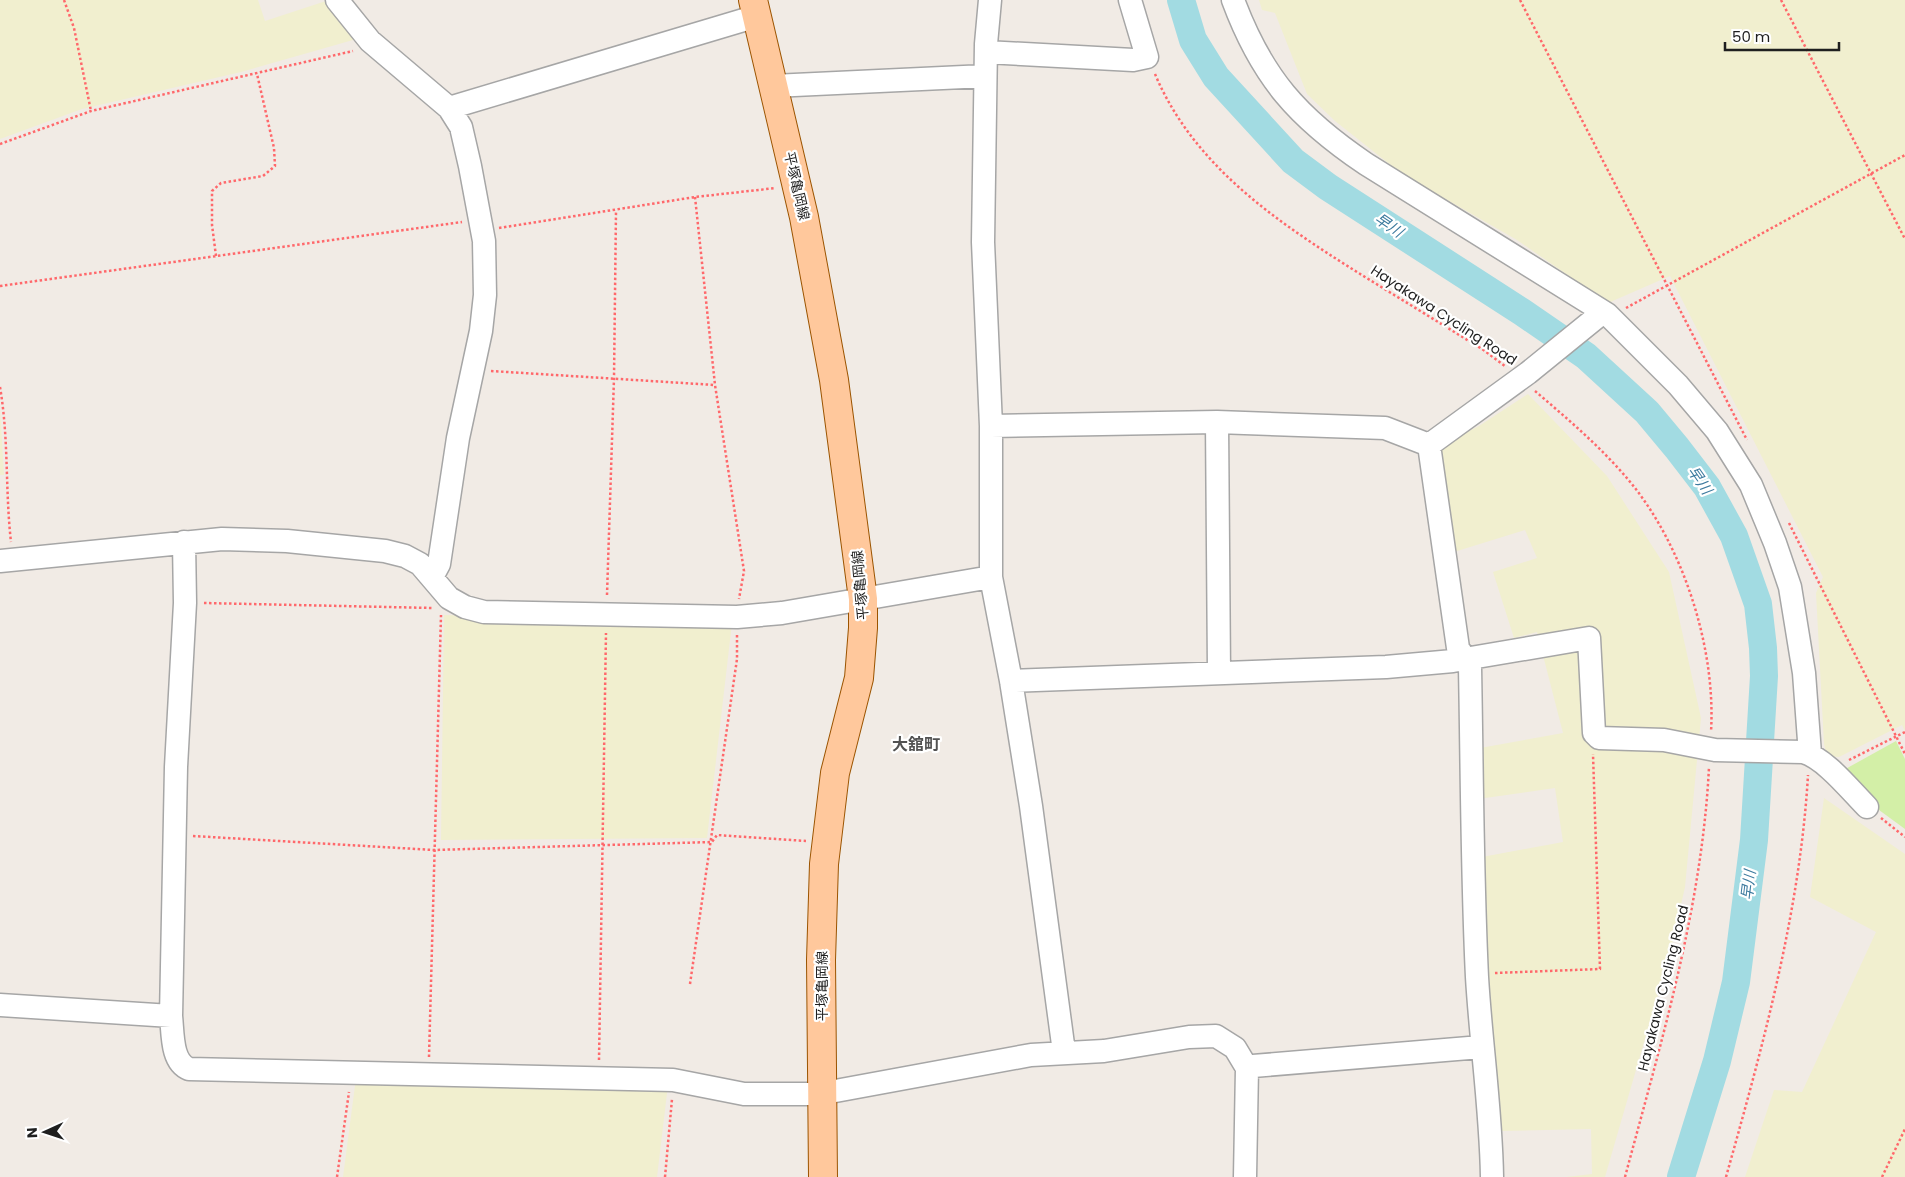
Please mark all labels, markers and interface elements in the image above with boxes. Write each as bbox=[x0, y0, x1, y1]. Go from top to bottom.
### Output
scale bar bbox=[1725, 20, 1839, 52]
text: 50 m bbox=[1732, 26, 1770, 47]
street label: 平塚亀岡線 bbox=[779, 150, 815, 222]
water label: 早川 bbox=[1371, 208, 1409, 243]
street label: Hayakawa Cycling Road bbox=[1367, 260, 1521, 370]
water label: 早川 bbox=[1683, 462, 1718, 500]
street label: 平塚亀岡線 bbox=[847, 549, 873, 621]
district label: 大舘町 bbox=[892, 733, 940, 756]
water label: 早川 bbox=[1736, 867, 1760, 901]
street label: Hayakawa Cycling Road bbox=[1633, 903, 1693, 1073]
street label: 平塚亀岡線 bbox=[812, 951, 832, 1021]
north arrow bbox=[20, 1107, 70, 1157]
text: N bbox=[22, 1127, 42, 1138]

